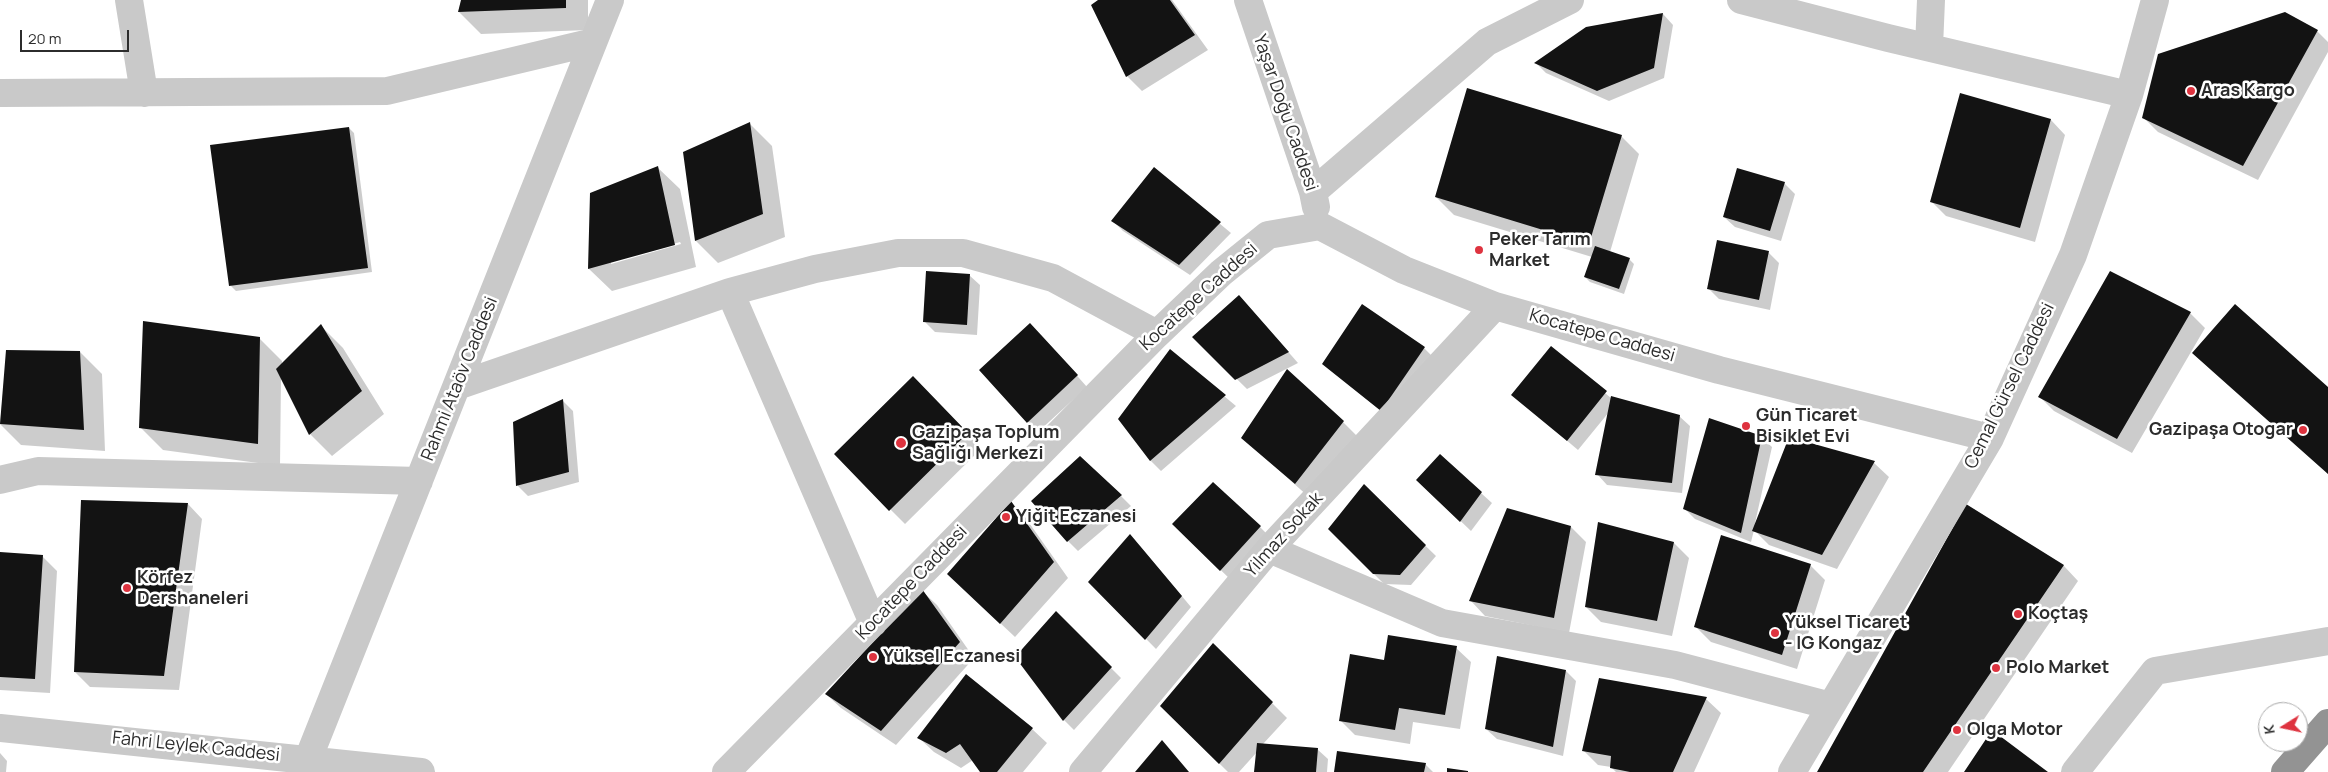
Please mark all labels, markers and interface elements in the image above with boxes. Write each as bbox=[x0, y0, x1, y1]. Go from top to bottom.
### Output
scale bar bbox=[22, 20, 131, 52]
text: 20 m bbox=[28, 28, 61, 49]
street label: Yaşar Doğu Caddesi bbox=[1248, 32, 1322, 194]
place label: Aras Kargo bbox=[2201, 80, 2295, 102]
marker: Aras Kargo bbox=[2185, 85, 2197, 97]
place label: Peker Tarım Market bbox=[1489, 229, 1591, 272]
street label: Kocatepe Caddesi bbox=[1136, 239, 1262, 355]
marker: Peker Tarım Market bbox=[1473, 244, 1485, 256]
street label: Rahmi Ataöv Caddesi bbox=[417, 294, 503, 464]
street label: Cemal Gürsel Caddesi bbox=[1960, 300, 2060, 472]
street label: Kocatepe Caddesi bbox=[1527, 305, 1677, 367]
place label: Gün Ticaret Bisiklet Evi bbox=[1756, 405, 1857, 448]
place label: Gazipaşa Otogar bbox=[2149, 419, 2293, 441]
marker: Gün Ticaret Bisiklet Evi bbox=[1740, 420, 1752, 432]
place label: Gazipaşa Toplum Sağlığı Merkezi bbox=[912, 422, 1060, 464]
marker: Gazipaşa Otogar bbox=[2297, 424, 2309, 436]
marker: Gazipaşa Toplum Sağlığı Merkezi bbox=[894, 436, 908, 450]
street label: Yilmaz Sokak bbox=[1240, 488, 1328, 582]
place label: Yiğit Eczanesi bbox=[1016, 506, 1137, 528]
marker: Yiğit Eczanesi bbox=[1000, 511, 1012, 523]
street label: Kocatepe Caddesi bbox=[852, 521, 972, 645]
place label: Körfez Dershaneleri bbox=[137, 567, 249, 610]
marker: Körfez Dershaneleri bbox=[121, 582, 133, 594]
place label: Koçtaş bbox=[2028, 603, 2088, 625]
marker: Koçtaş bbox=[2012, 608, 2024, 620]
place label: Yüksel Ticaret - IG Kongaz bbox=[1785, 612, 1907, 654]
marker: Yüksel Ticaret - IG Kongaz bbox=[1769, 627, 1781, 639]
place label: Yüksel Eczanesi bbox=[883, 646, 1020, 668]
marker: Yüksel Eczanesi bbox=[867, 651, 879, 663]
place label: Polo Market bbox=[2006, 657, 2109, 679]
marker: Polo Market bbox=[1990, 662, 2002, 674]
north arrow bbox=[2258, 702, 2308, 752]
place label: Olga Motor bbox=[1967, 719, 2063, 741]
text: K bbox=[2259, 723, 2279, 736]
marker: Olga Motor bbox=[1951, 724, 1963, 736]
street label: Fahri Leylek Caddesi bbox=[111, 727, 281, 767]

